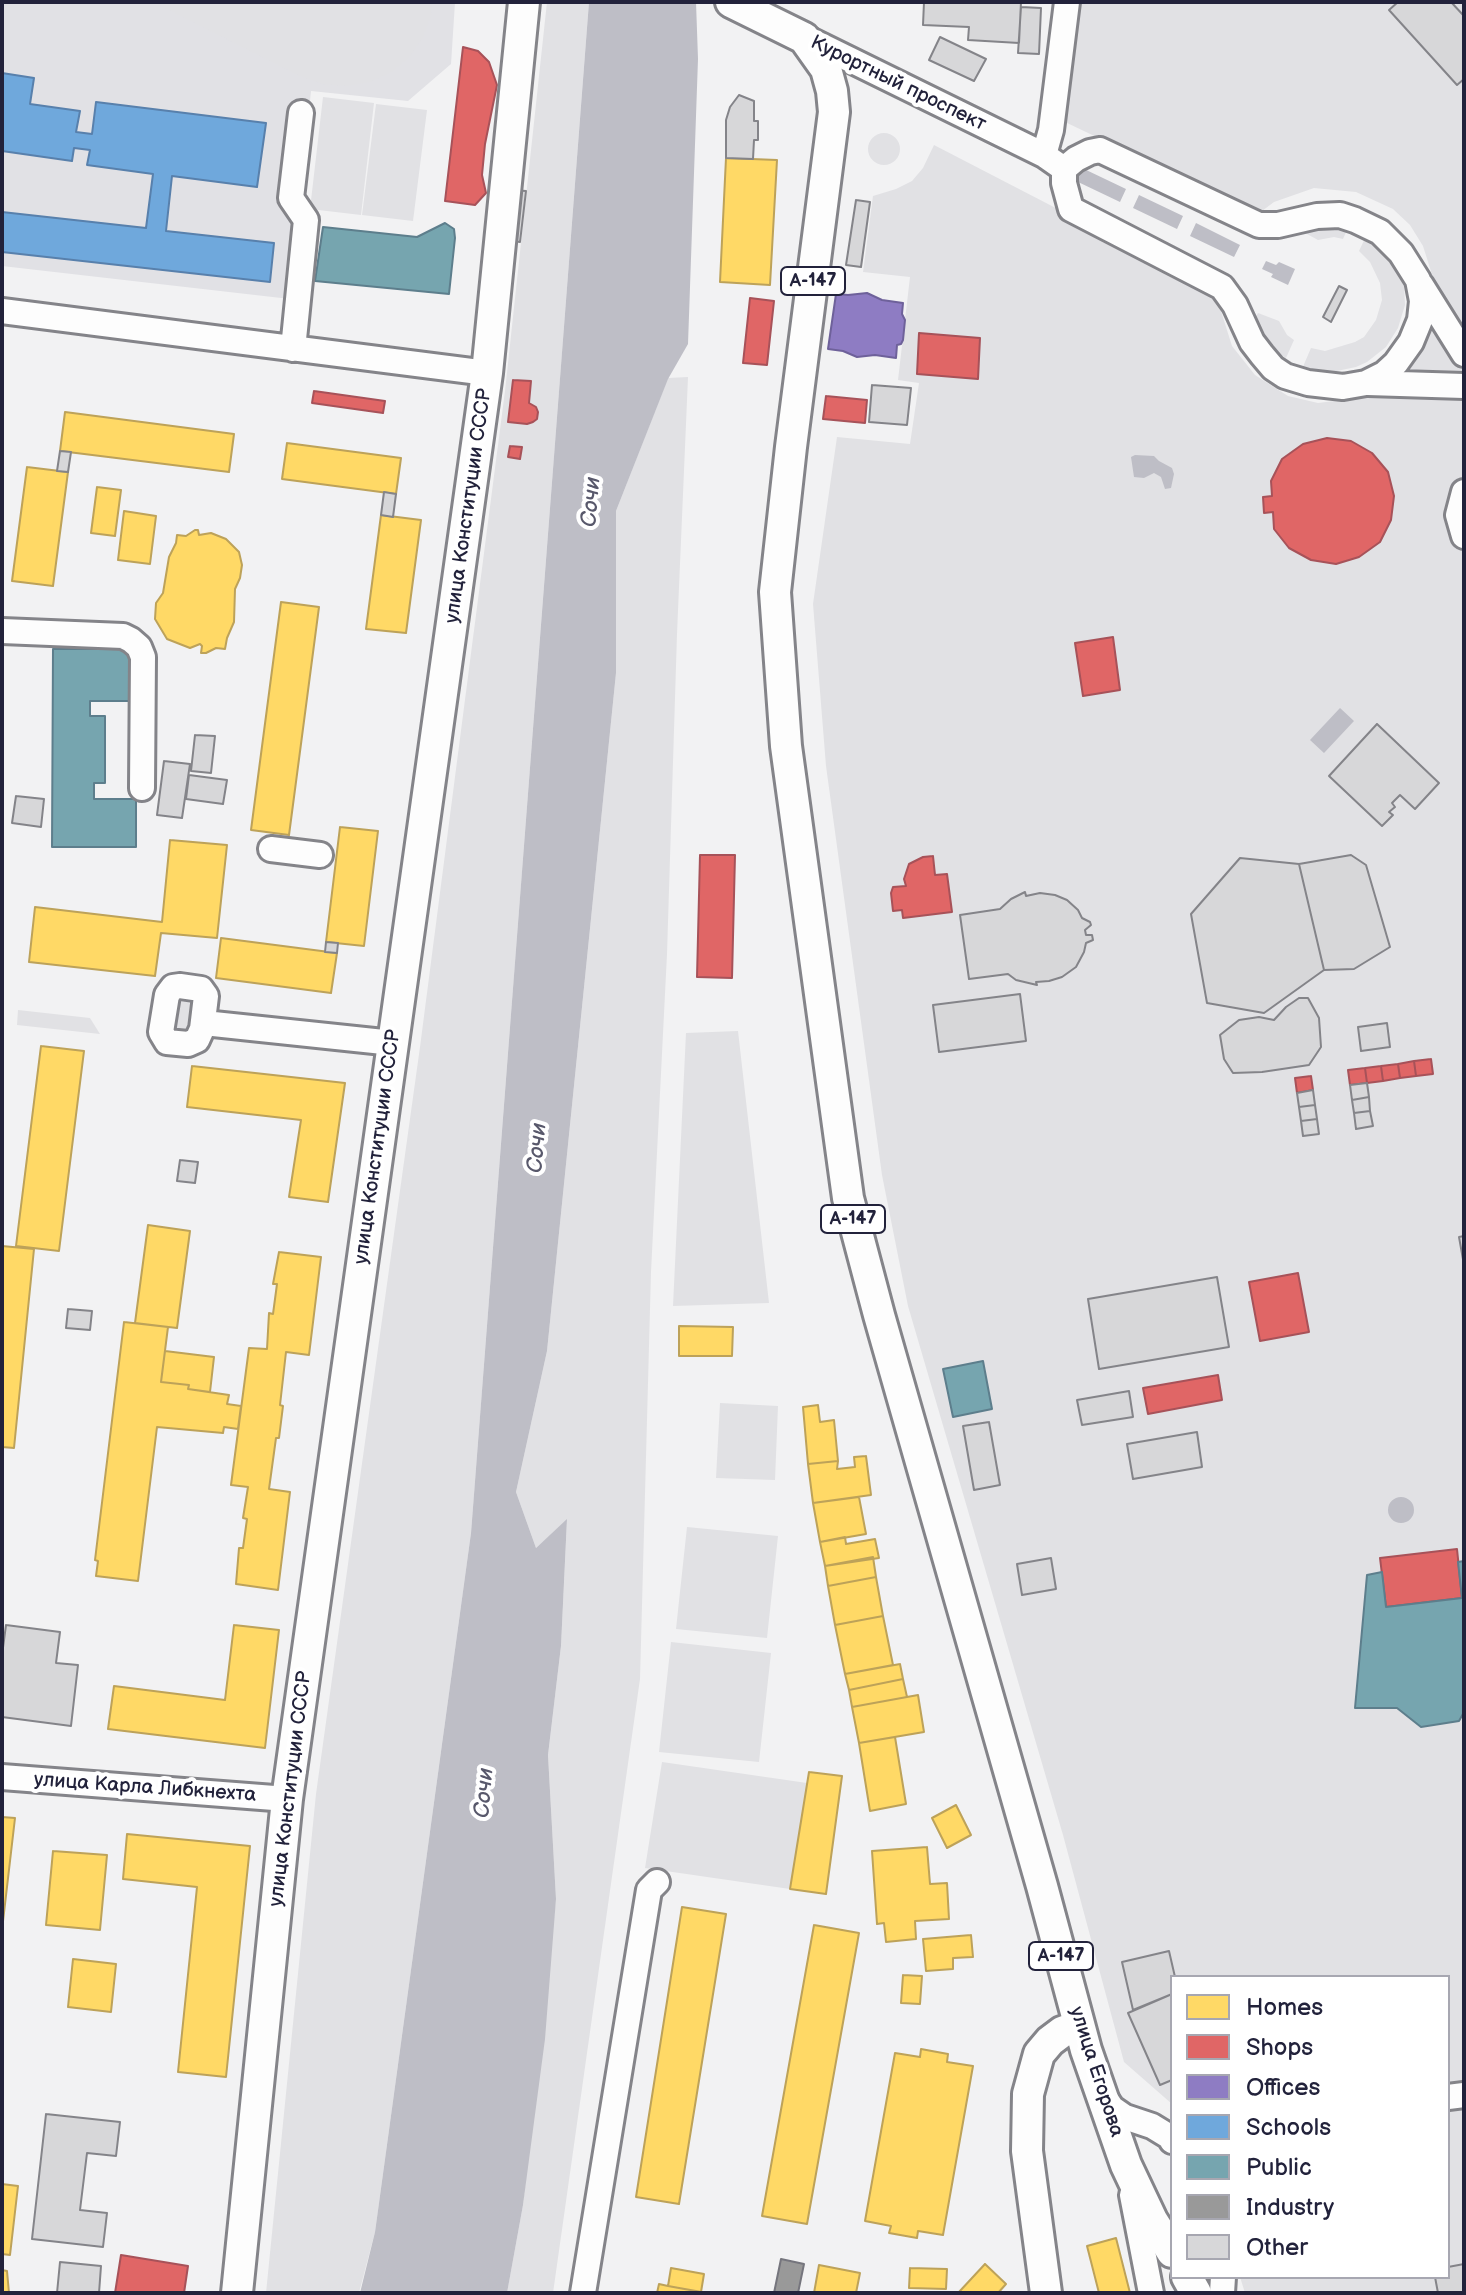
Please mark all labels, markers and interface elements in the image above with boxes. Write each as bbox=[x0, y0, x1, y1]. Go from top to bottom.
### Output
street label: Курортный проспект bbox=[806, 31, 990, 137]
road number: А-147 bbox=[781, 267, 845, 295]
street label: улица Конституции СССР bbox=[441, 387, 497, 625]
water label: Сочи bbox=[577, 476, 607, 528]
street label: улица Конституции СССР bbox=[350, 1028, 406, 1266]
water label: Сочи bbox=[523, 1122, 553, 1174]
road number: А-147 bbox=[821, 1205, 885, 1233]
street label: улица Конституции СССР bbox=[265, 1670, 317, 1908]
water label: Сочи bbox=[470, 1767, 500, 1819]
street label: улица Карла Либкнехта bbox=[33, 1768, 257, 1808]
road number: А-147 bbox=[1029, 1942, 1093, 1970]
legend bbox=[1170, 1975, 1450, 2279]
text: Homes bbox=[1246, 1993, 1323, 2022]
street label: улица Егорова bbox=[1064, 2004, 1128, 2140]
text: Shops bbox=[1246, 2033, 1313, 2062]
text: Offices bbox=[1246, 2073, 1320, 2102]
text: Schools bbox=[1246, 2113, 1331, 2142]
text: Public bbox=[1246, 2153, 1312, 2182]
text: Industry bbox=[1246, 2193, 1334, 2222]
text: Other bbox=[1246, 2233, 1308, 2262]

